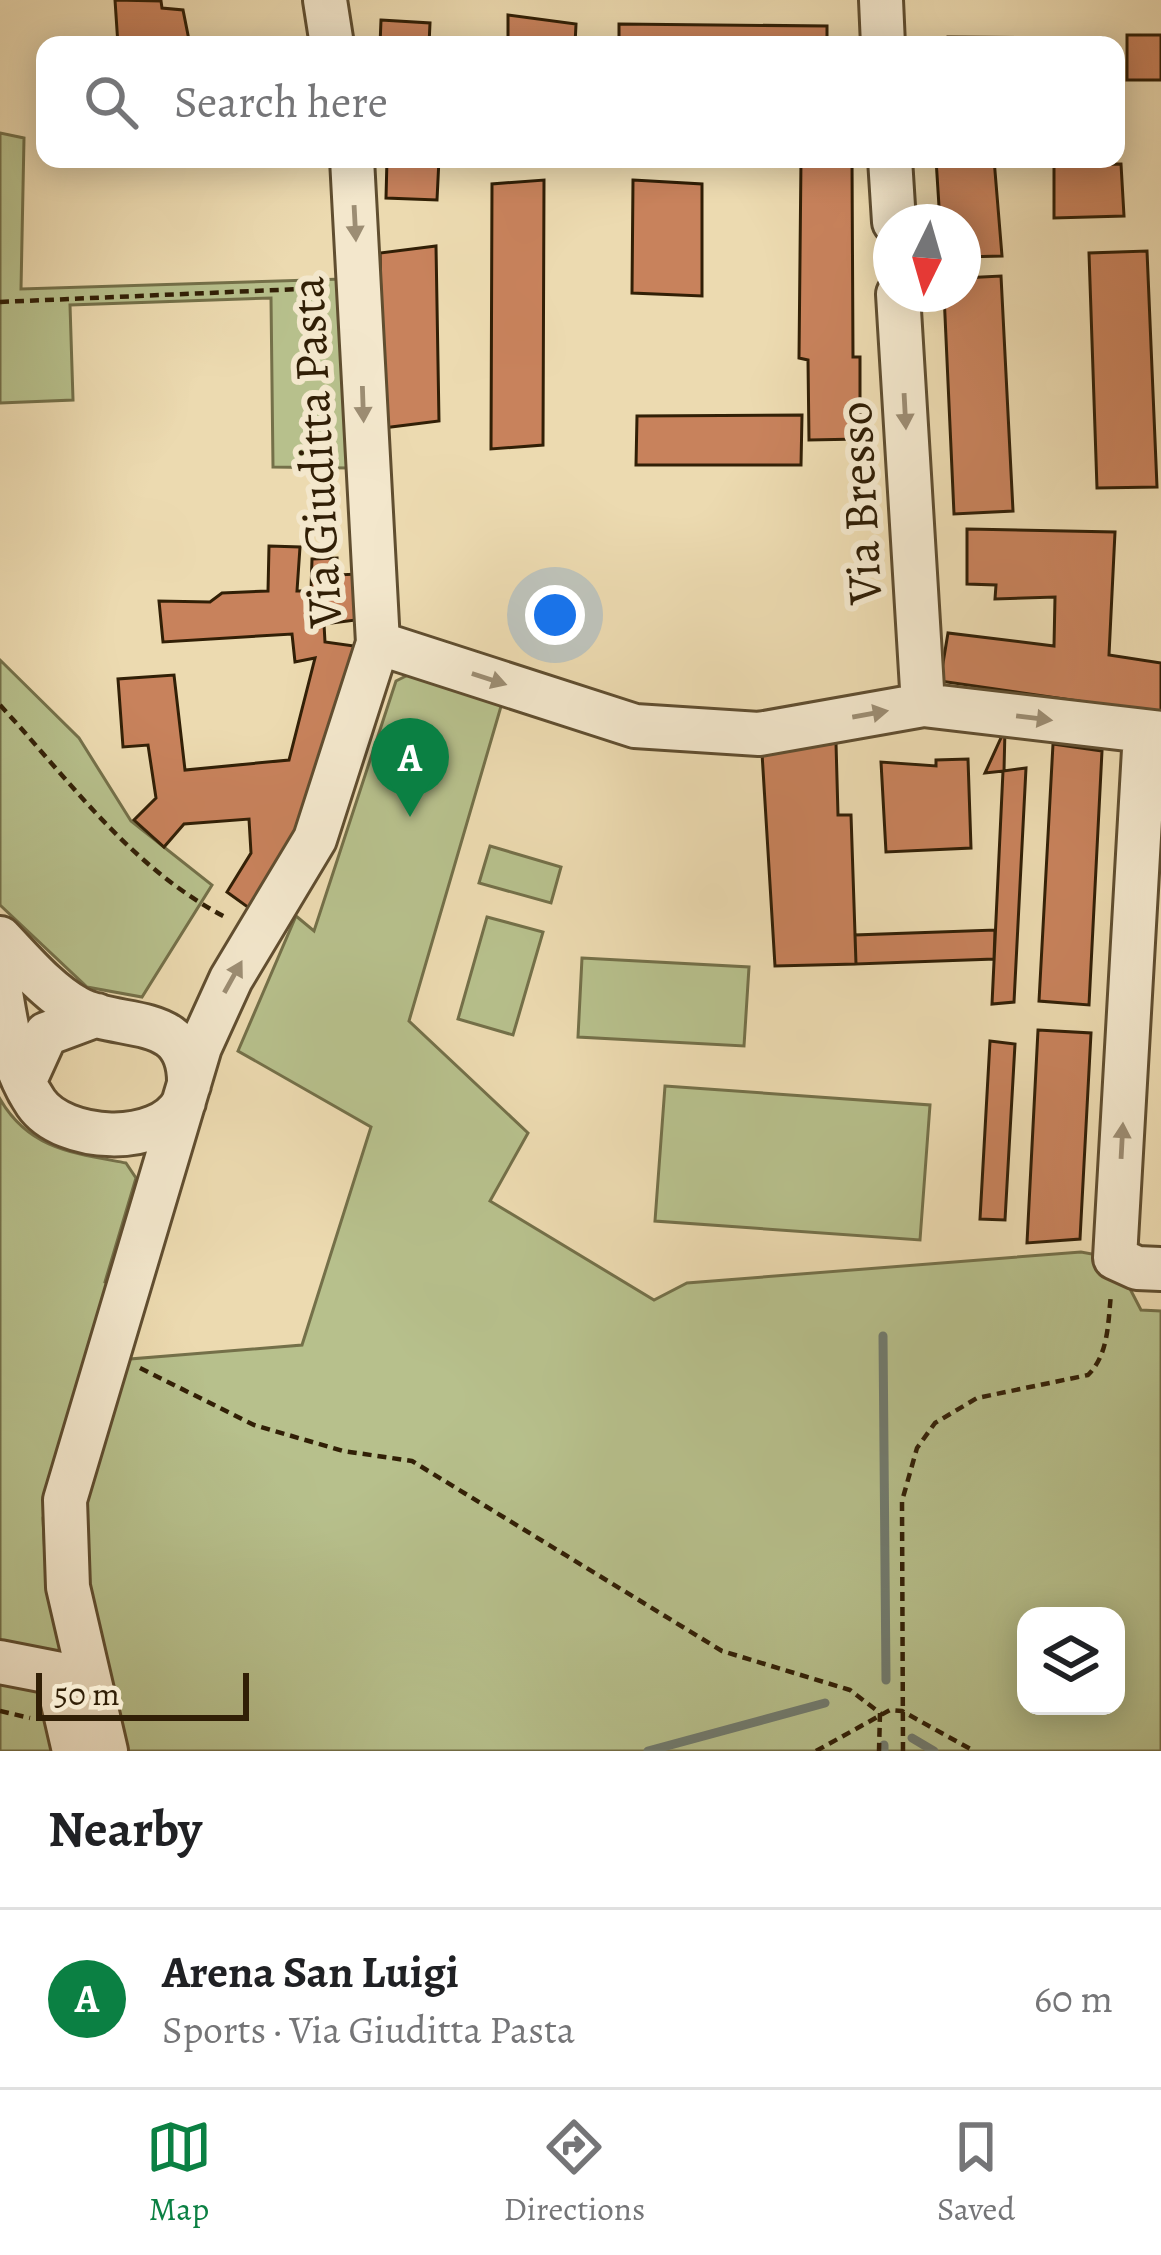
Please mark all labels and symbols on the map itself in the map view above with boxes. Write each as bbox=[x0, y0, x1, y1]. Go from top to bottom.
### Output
north arrow bbox=[873, 204, 981, 312]
one-way arrow bbox=[346, 205, 365, 243]
street label: Via Giuditta Pasta bbox=[274, 274, 358, 630]
one-way arrow bbox=[353, 386, 372, 424]
one-way arrow bbox=[896, 393, 915, 431]
street label: Via Bresso bbox=[822, 400, 898, 607]
your location bbox=[525, 585, 585, 645]
one-way arrow bbox=[471, 671, 508, 690]
one-way arrow bbox=[851, 705, 889, 723]
one-way arrow bbox=[1016, 709, 1053, 728]
pin: A bbox=[371, 718, 449, 817]
one-way arrow bbox=[222, 960, 243, 995]
one-way arrow bbox=[1113, 1121, 1132, 1159]
scale bar bbox=[36, 1667, 249, 1720]

